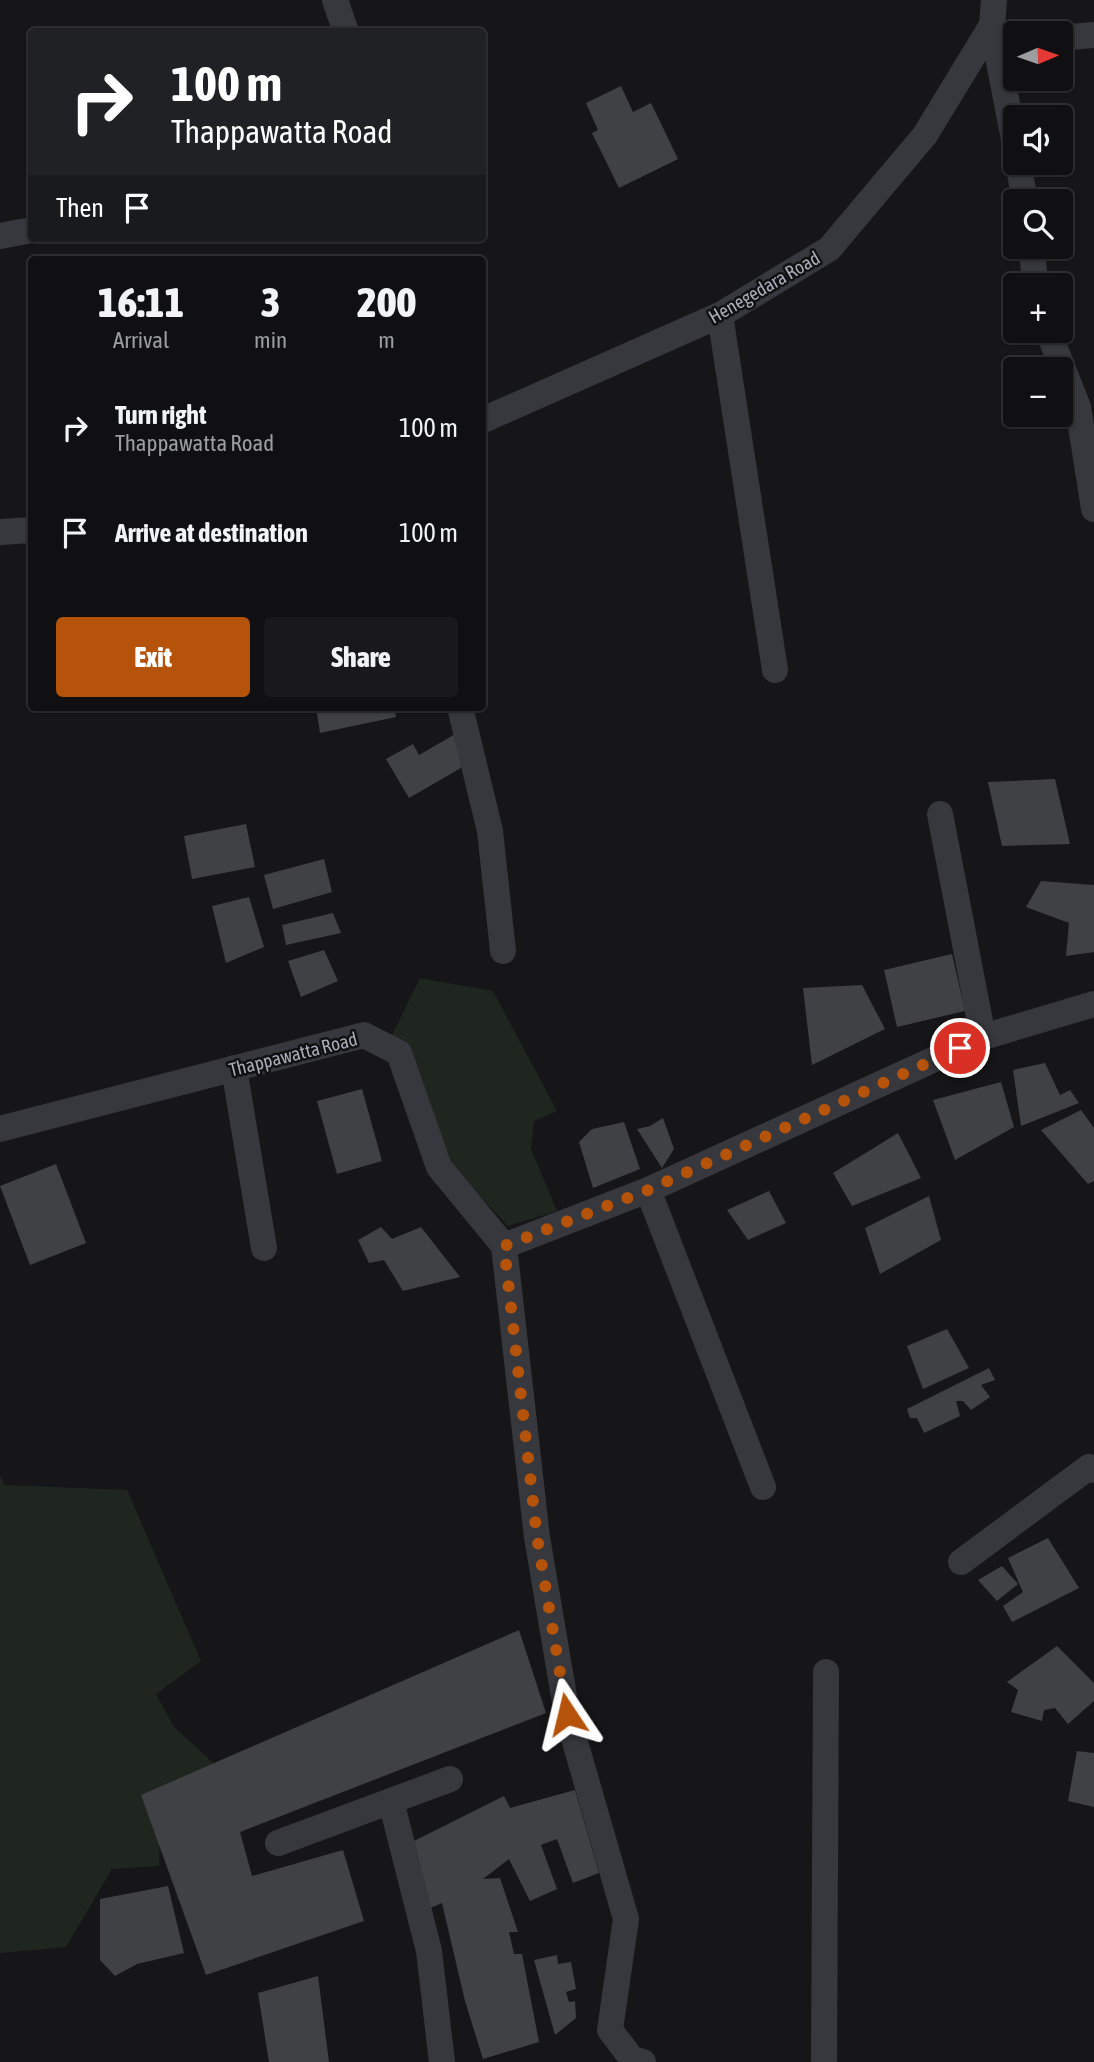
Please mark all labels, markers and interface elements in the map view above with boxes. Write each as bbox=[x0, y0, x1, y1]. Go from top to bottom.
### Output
north arrow bbox=[1003, 21, 1073, 91]
map controls bbox=[1003, 21, 1073, 427]
text: 100 m bbox=[171, 55, 282, 111]
icon: right bbox=[56, 56, 147, 147]
button: sound bbox=[1003, 105, 1073, 175]
text: Thappawatta Road bbox=[171, 113, 392, 150]
icon: arrive bbox=[118, 189, 156, 227]
button: search bbox=[1003, 189, 1073, 259]
text: Then bbox=[56, 193, 104, 223]
street label: Henegedara Road bbox=[705, 246, 823, 328]
button: + bbox=[1003, 273, 1073, 343]
text: 16:11 bbox=[98, 278, 184, 326]
text: 3 bbox=[261, 278, 280, 326]
text: 200 bbox=[357, 278, 416, 326]
text: Arrival bbox=[113, 327, 169, 353]
text: min bbox=[254, 327, 287, 353]
text: m bbox=[378, 327, 395, 353]
button: − bbox=[1003, 357, 1073, 427]
text: Turn right bbox=[115, 400, 206, 430]
icon: right bbox=[56, 409, 94, 447]
text: 100 m bbox=[399, 413, 458, 443]
text: Thappawatta Road bbox=[115, 430, 274, 456]
icon: arrive bbox=[56, 514, 94, 552]
text: Arrive at destination bbox=[115, 518, 308, 548]
text: 100 m bbox=[399, 518, 458, 548]
button: Exit bbox=[56, 617, 250, 697]
button: Share bbox=[264, 617, 458, 697]
pin bbox=[930, 1018, 990, 1078]
street label: Thappawatta Road bbox=[227, 1027, 359, 1081]
icon: arrive bbox=[941, 1029, 979, 1067]
position arrow bbox=[530, 1677, 604, 1751]

